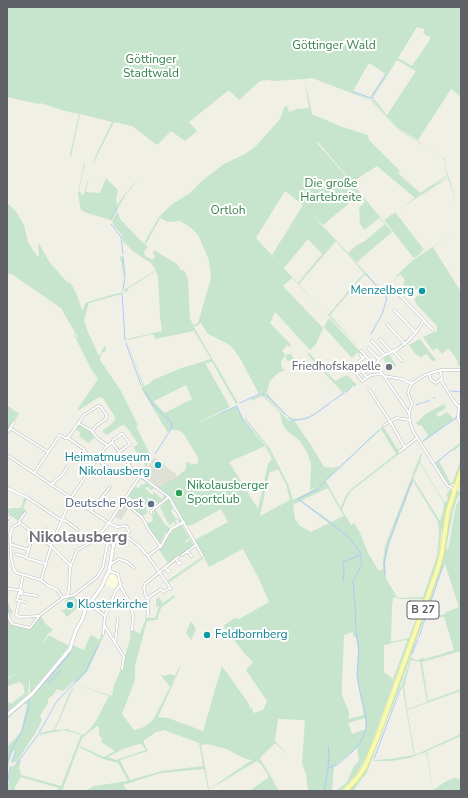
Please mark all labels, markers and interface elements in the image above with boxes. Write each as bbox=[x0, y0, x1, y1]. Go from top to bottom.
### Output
park label: Göttinger Wald bbox=[292, 39, 376, 53]
park label: Göttinger Stadtwald bbox=[123, 53, 179, 81]
park label: Die große Hartebreite bbox=[300, 177, 362, 205]
park label: Ortloh bbox=[211, 204, 245, 218]
place label: Menzelberg bbox=[351, 284, 414, 298]
marker: Menzelberg bbox=[417, 286, 427, 296]
place label: Friedhofskapelle bbox=[292, 360, 381, 374]
marker: Friedhofskapelle bbox=[384, 362, 394, 372]
place label: Heimatmuseum Nikolausberg bbox=[65, 451, 150, 479]
marker: Heimatmuseum Nikolausberg bbox=[153, 460, 163, 470]
place label: Nikolausberger Sportclub bbox=[187, 479, 269, 507]
marker: Nikolausberger Sportclub bbox=[174, 488, 184, 498]
place label: Deutsche Post bbox=[65, 497, 143, 511]
marker: Deutsche Post bbox=[146, 499, 156, 509]
district label: Nikolausberg bbox=[29, 528, 127, 548]
place label: Klosterkirche bbox=[78, 598, 148, 612]
marker: Klosterkirche bbox=[65, 600, 75, 610]
road number: B 27 bbox=[407, 601, 439, 619]
place label: Feldbornberg bbox=[215, 628, 288, 642]
marker: Feldbornberg bbox=[202, 630, 212, 640]

